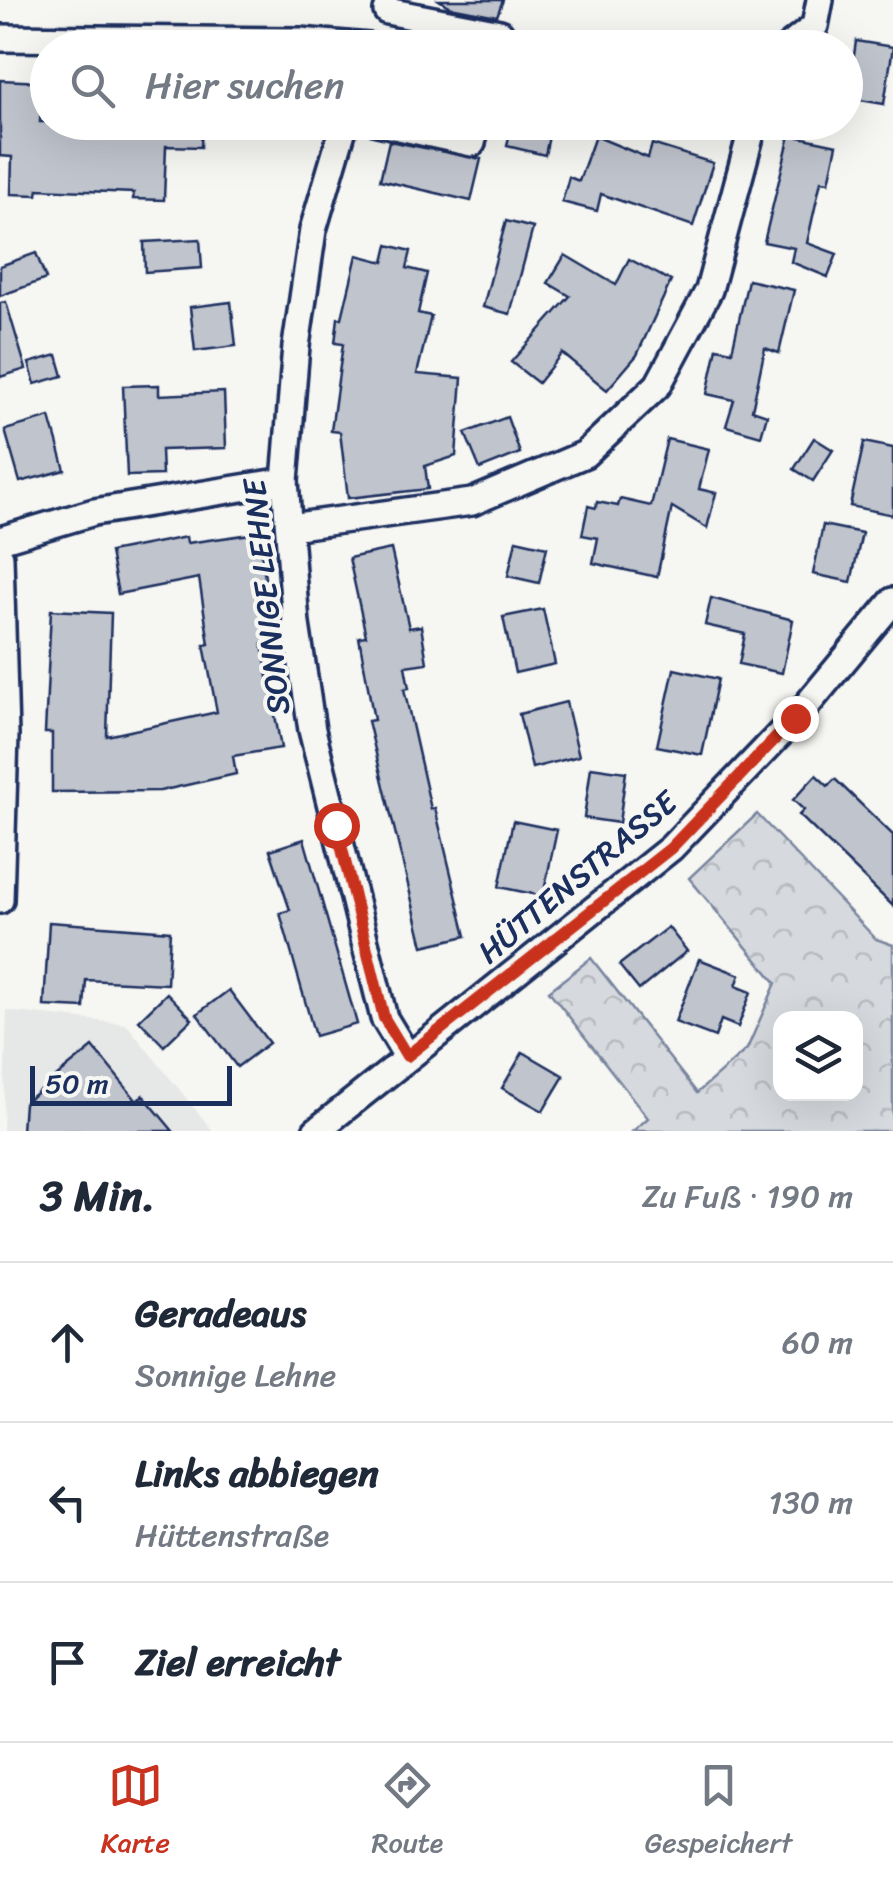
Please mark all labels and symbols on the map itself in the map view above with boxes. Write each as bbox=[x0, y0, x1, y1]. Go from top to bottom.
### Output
street label: SONNIGE LEHNE bbox=[226, 474, 307, 718]
route end bbox=[773, 696, 819, 742]
street label: HÜTTENSTRASSE bbox=[464, 774, 692, 979]
route start bbox=[314, 803, 360, 849]
scale bar bbox=[30, 1061, 232, 1106]

